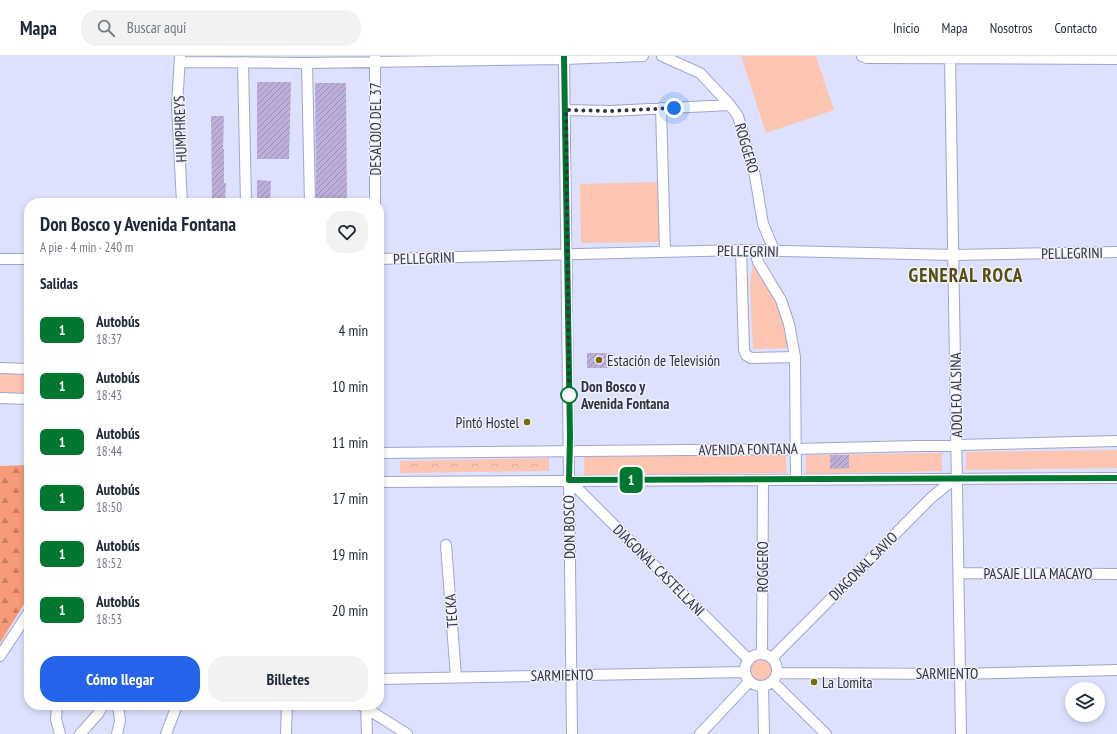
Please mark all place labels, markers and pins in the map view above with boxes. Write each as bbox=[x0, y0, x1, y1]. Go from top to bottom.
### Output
place label: Estación de Televisión bbox=[607, 351, 720, 370]
marker: Estación de Televisión bbox=[594, 355, 604, 365]
place label: Don Bosco y Avenida Fontana bbox=[580, 377, 669, 413]
marker: Don Bosco y Avenida Fontana bbox=[560, 386, 578, 404]
place label: Pintó Hostel bbox=[455, 413, 519, 432]
marker: Pintó Hostel bbox=[522, 417, 532, 427]
place label: La Lomita bbox=[822, 673, 872, 692]
marker: La Lomita bbox=[809, 677, 819, 687]

